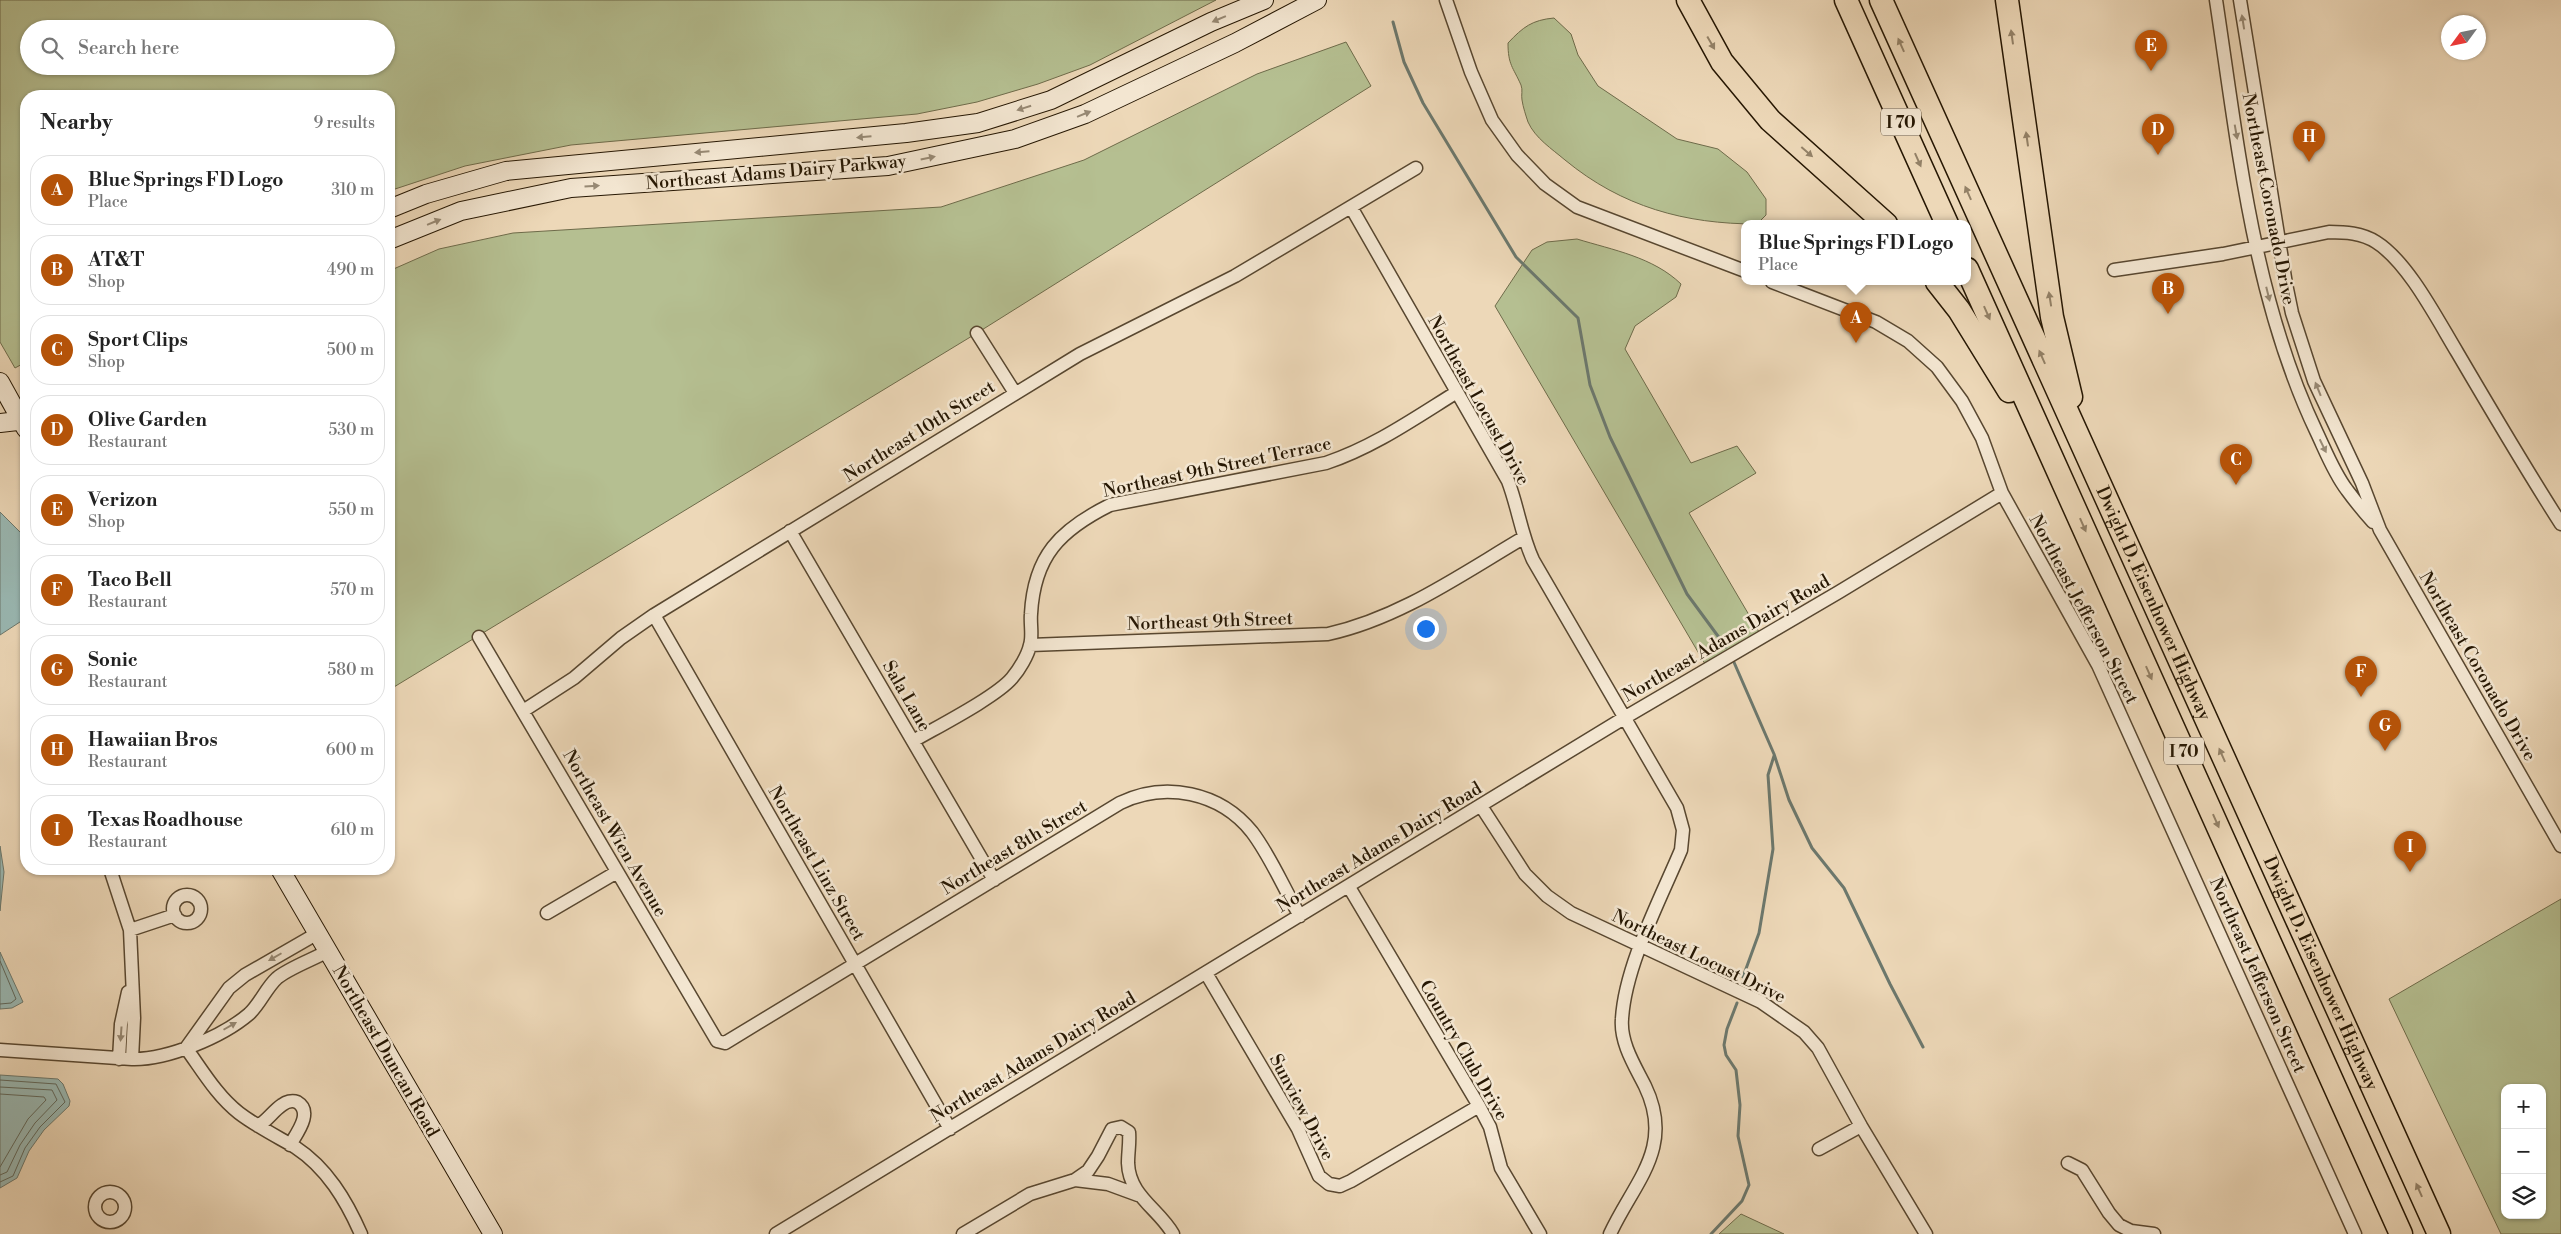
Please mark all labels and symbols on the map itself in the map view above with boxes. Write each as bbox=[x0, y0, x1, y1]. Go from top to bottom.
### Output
one-way arrow bbox=[2239, 14, 2247, 30]
north arrow bbox=[2441, 15, 2486, 60]
one-way arrow bbox=[1212, 16, 1226, 24]
one-way arrow bbox=[2008, 29, 2016, 45]
pin: E bbox=[2135, 30, 2167, 71]
one-way arrow bbox=[1707, 36, 1716, 49]
one-way arrow bbox=[1897, 38, 1905, 52]
street label: Northeast Coronado Drive bbox=[2237, 91, 2300, 307]
one-way arrow bbox=[1016, 105, 1031, 113]
road number: I 70 bbox=[1881, 108, 1921, 136]
one-way arrow bbox=[1077, 110, 1092, 118]
pin: D bbox=[2142, 114, 2174, 155]
pin: H bbox=[2293, 121, 2325, 162]
one-way arrow bbox=[2232, 125, 2240, 141]
one-way arrow bbox=[2022, 130, 2030, 146]
one-way arrow bbox=[856, 133, 872, 141]
one-way arrow bbox=[1800, 146, 1812, 158]
one-way arrow bbox=[694, 148, 710, 156]
street label: Northeast Adams Dairy Parkway bbox=[645, 150, 908, 195]
one-way arrow bbox=[920, 153, 936, 161]
one-way arrow bbox=[1915, 153, 1923, 167]
one-way arrow bbox=[584, 182, 600, 190]
one-way arrow bbox=[1964, 186, 1972, 200]
one-way arrow bbox=[427, 217, 441, 225]
pin: B bbox=[2152, 273, 2184, 314]
one-way arrow bbox=[2264, 286, 2272, 301]
one-way arrow bbox=[2045, 291, 2053, 307]
pin: A bbox=[1840, 302, 1872, 343]
one-way arrow bbox=[1984, 306, 1992, 320]
street label: Northeast Locust Drive bbox=[1422, 311, 1535, 489]
one-way arrow bbox=[2038, 350, 2046, 364]
street label: Northeast 10th Street bbox=[839, 375, 1000, 487]
one-way arrow bbox=[2313, 382, 2321, 396]
street label: Northeast 9th Street Terrace bbox=[1101, 432, 1333, 503]
one-way arrow bbox=[2320, 439, 2328, 453]
pin: C bbox=[2220, 444, 2252, 485]
street label: Dwight D. Eisenhower Highway bbox=[2090, 483, 2216, 724]
street label: Northeast Jefferson Street bbox=[2024, 510, 2144, 709]
one-way arrow bbox=[2079, 518, 2087, 532]
street label: Northeast Coronado Drive bbox=[2414, 567, 2541, 765]
street label: Northeast Adams Dairy Road bbox=[1618, 569, 1835, 707]
street label: Northeast 9th Street bbox=[1127, 607, 1294, 636]
your location bbox=[1413, 616, 1439, 642]
pin: F bbox=[2345, 656, 2377, 697]
street label: Sala Lane bbox=[877, 657, 936, 736]
one-way arrow bbox=[2146, 666, 2154, 680]
pin: G bbox=[2369, 710, 2401, 751]
road number: I 70 bbox=[2164, 738, 2204, 764]
street label: Northeast Wien Avenue bbox=[557, 745, 672, 921]
one-way arrow bbox=[2218, 748, 2226, 762]
street label: Northeast Adams Dairy Road bbox=[1272, 777, 1487, 918]
street label: Northeast Linz Street bbox=[763, 782, 871, 945]
street label: Northeast 8th Street bbox=[937, 794, 1092, 900]
one-way arrow bbox=[2212, 814, 2220, 828]
pin: I bbox=[2394, 831, 2426, 872]
street label: Dwight D. Eisenhower Highway bbox=[2258, 853, 2384, 1094]
street label: Northeast Jefferson Street bbox=[2204, 874, 2311, 1077]
street label: Northeast Locust Drive bbox=[1608, 904, 1789, 1009]
one-way arrow bbox=[269, 953, 282, 962]
street label: Northeast Duncan Road bbox=[327, 961, 445, 1142]
street label: Country Club Drive bbox=[1414, 976, 1513, 1125]
street label: Northeast Adams Dairy Road bbox=[926, 987, 1141, 1128]
one-way arrow bbox=[223, 1022, 237, 1031]
one-way arrow bbox=[116, 1026, 124, 1042]
street label: Sunview Drive bbox=[1264, 1050, 1339, 1164]
one-way arrow bbox=[2415, 1183, 2423, 1197]

